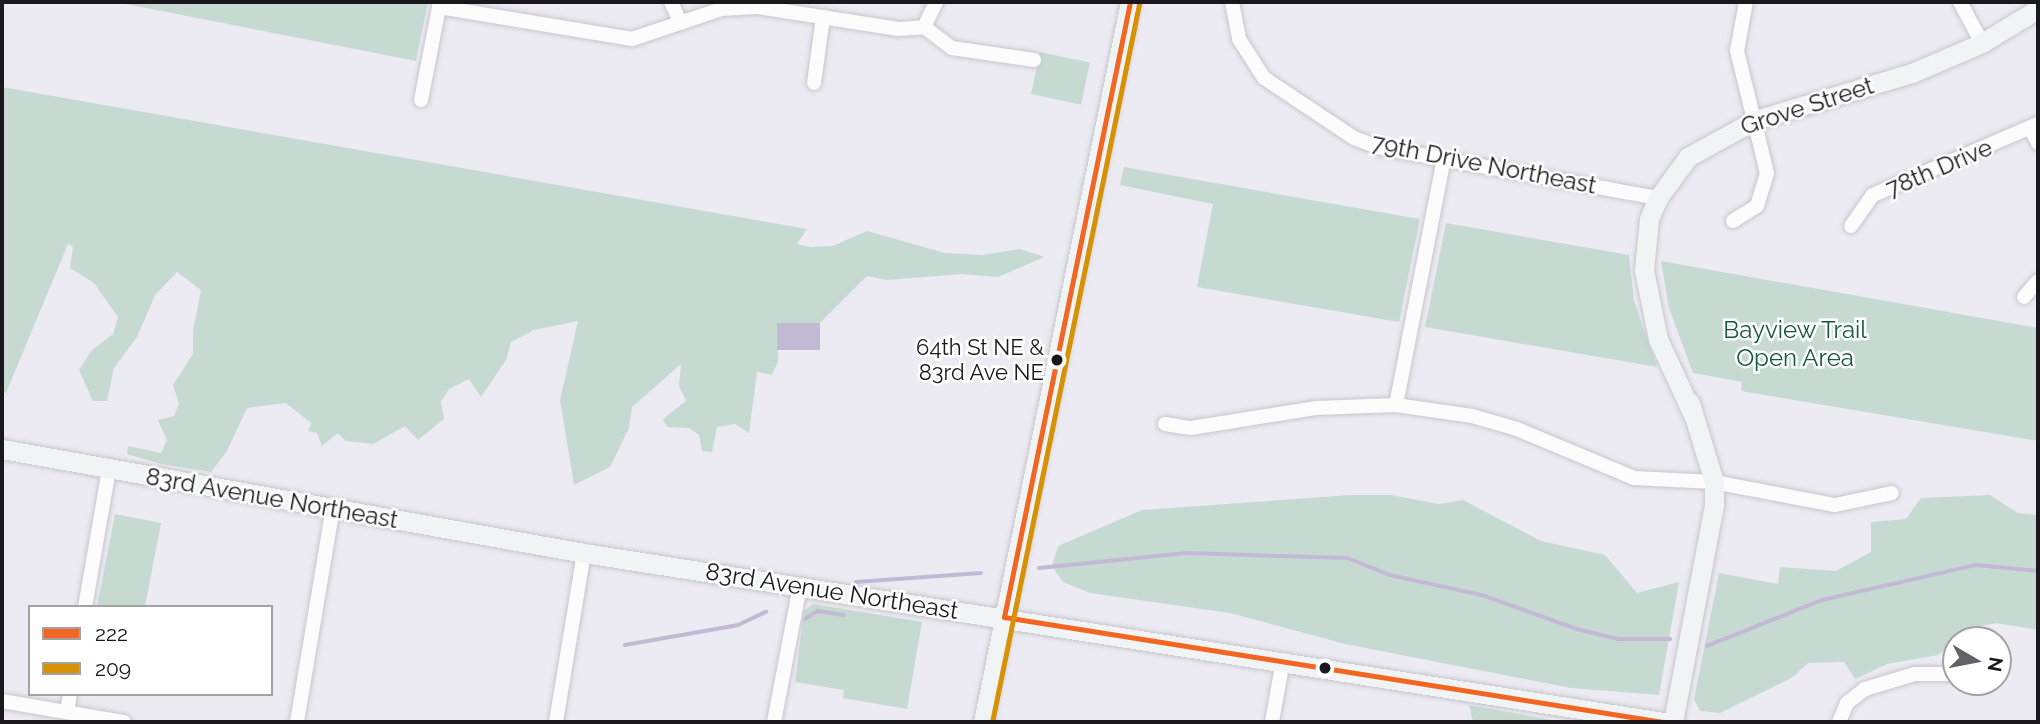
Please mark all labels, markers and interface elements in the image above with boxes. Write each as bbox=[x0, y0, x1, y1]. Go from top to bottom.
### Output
street label: Grove Street bbox=[1737, 71, 1877, 141]
street label: 79th Drive Northeast bbox=[1369, 128, 1599, 200]
street label: 78th Drive bbox=[1882, 133, 1996, 203]
park label: Bayview Trail Open Area bbox=[1723, 316, 1867, 372]
place label: 64th St NE & 83rd Ave NE bbox=[916, 334, 1044, 386]
marker: 64th St NE & 83rd Ave NE bbox=[1050, 353, 1064, 367]
street label: 83rd Avenue Northeast bbox=[143, 462, 401, 534]
street label: 83rd Avenue Northeast bbox=[703, 557, 961, 625]
legend bbox=[28, 605, 273, 696]
text: 222 bbox=[95, 621, 128, 646]
north arrow bbox=[1942, 626, 2012, 696]
text: N bbox=[1984, 655, 2008, 673]
text: 209 bbox=[95, 656, 131, 681]
unlabelled marker bbox=[1318, 661, 1332, 675]

